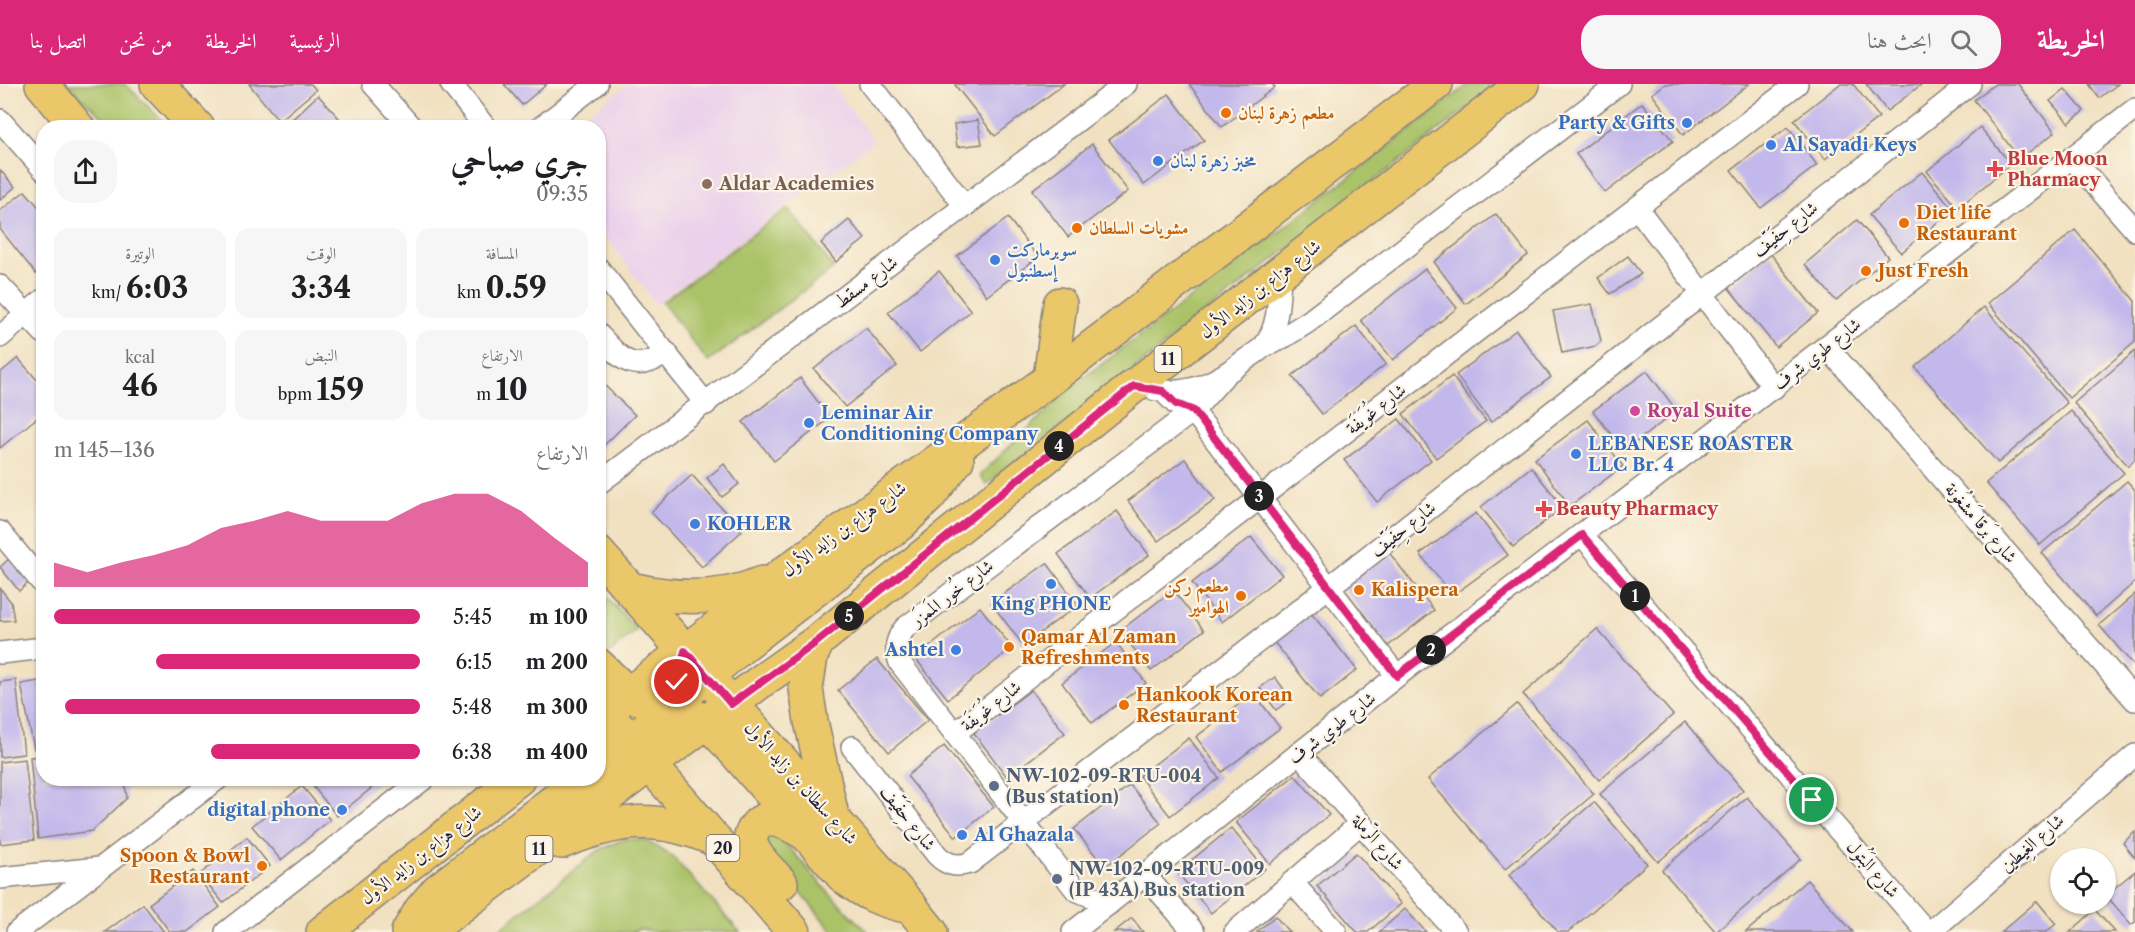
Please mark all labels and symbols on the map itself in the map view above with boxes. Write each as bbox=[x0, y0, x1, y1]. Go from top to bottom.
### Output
place label: مطعم زهرة لبنان bbox=[1238, 102, 1334, 130]
marker: مطعم زهرة لبنان bbox=[1219, 106, 1233, 120]
place label: Party & Gifts bbox=[1558, 112, 1675, 134]
marker: Party & Gifts bbox=[1680, 116, 1694, 130]
place label: Al Sayadi Keys bbox=[1782, 134, 1917, 156]
marker: Al Sayadi Keys bbox=[1764, 138, 1778, 152]
place label: Blue Moon Pharmacy bbox=[2007, 148, 2108, 191]
place label: مخبز زهرة لبنان bbox=[1170, 150, 1257, 173]
marker: مخبز زهرة لبنان bbox=[1151, 154, 1165, 168]
marker: Blue Moon Pharmacy bbox=[1988, 162, 2002, 176]
place label: Aldar Academies bbox=[718, 173, 874, 195]
marker: Aldar Academies bbox=[700, 177, 714, 191]
street label: شارع حِفَيّف bbox=[1747, 195, 1825, 265]
place label: Diet life Restaurant bbox=[1916, 202, 2018, 245]
marker: Diet life Restaurant bbox=[1897, 216, 1911, 230]
place label: مشويات السلطان bbox=[1089, 217, 1189, 239]
marker: مشويات السلطان bbox=[1070, 221, 1084, 235]
street label: شارع هزاع بن زايد الأول bbox=[1194, 233, 1328, 346]
place label: سوبرماركت إسطنبول bbox=[1007, 239, 1077, 283]
street label: شارع مسقط bbox=[830, 251, 904, 316]
marker: سوبرماركت إسطنبول bbox=[988, 253, 1002, 267]
place label: Just Fresh bbox=[1875, 260, 1970, 282]
marker: Just Fresh bbox=[1859, 264, 1873, 278]
street label: شارع طوي شرف bbox=[1769, 313, 1868, 398]
road number: 11 bbox=[1154, 346, 1182, 372]
street label: شارع غُوَيفَة bbox=[1339, 376, 1413, 442]
place label: Royal Suite bbox=[1647, 400, 1752, 422]
place label: Leminar Air Conditioning Company bbox=[821, 402, 1039, 445]
marker: Royal Suite bbox=[1628, 404, 1642, 418]
marker: Leminar Air Conditioning Company bbox=[802, 416, 816, 430]
pin: 4 bbox=[1044, 431, 1074, 461]
place label: LEBANESE ROASTER LLC Br. 4 bbox=[1588, 433, 1794, 476]
marker: LEBANESE ROASTER LLC Br. 4 bbox=[1569, 447, 1583, 461]
street label: شارع هزاع بن زايد الأول bbox=[776, 475, 913, 585]
street label: شارع بَرقا مَشغُونة bbox=[1937, 476, 2025, 570]
pin: 3 bbox=[1244, 481, 1274, 511]
street label: شارع حِفَيّف bbox=[1365, 495, 1443, 565]
place label: Beauty Pharmacy bbox=[1556, 498, 1719, 520]
marker: Beauty Pharmacy bbox=[1537, 502, 1551, 516]
place label: KOHLER bbox=[707, 513, 793, 535]
marker: KOHLER bbox=[688, 517, 702, 531]
street label: شارع خُور المَمزَر bbox=[902, 552, 1000, 636]
place label: مطعم ركن الهوامير bbox=[1164, 575, 1229, 618]
marker: King PHONE bbox=[1044, 577, 1058, 591]
place label: Kalispera bbox=[1371, 579, 1459, 601]
pin: 1 bbox=[1620, 581, 1650, 611]
marker: Kalispera bbox=[1352, 583, 1366, 597]
marker: مطعم ركن الهوامير bbox=[1234, 589, 1248, 603]
place label: King PHONE bbox=[991, 593, 1111, 615]
pin: 5 bbox=[834, 601, 864, 631]
place label: Qamar Al Zaman Refreshments bbox=[1021, 626, 1177, 669]
pin: 2 bbox=[1416, 635, 1446, 665]
place label: Ashtel bbox=[884, 639, 944, 661]
marker: Qamar Al Zaman Refreshments bbox=[1002, 640, 1016, 654]
marker: Ashtel bbox=[949, 643, 963, 657]
pin bbox=[651, 656, 702, 707]
street label: شارع غُوَيفَة bbox=[954, 673, 1028, 739]
place label: Hankook Korean Restaurant bbox=[1136, 684, 1294, 727]
street label: شارع طوي شرف bbox=[1284, 687, 1383, 772]
marker: Hankook Korean Restaurant bbox=[1117, 698, 1131, 712]
street label: شارع سلطان بن زايد الأول bbox=[737, 715, 864, 852]
place label: NW-102-09-RTU-004 (Bus station) bbox=[1006, 765, 1202, 808]
pin bbox=[1786, 774, 1837, 825]
marker: NW-102-09-RTU-004 (Bus station) bbox=[987, 779, 1001, 793]
street label: شارع حِفَيّف bbox=[872, 780, 942, 858]
place label: digital phone bbox=[207, 799, 330, 821]
street label: شارع هزاع بن زايد الأول bbox=[355, 799, 489, 912]
marker: digital phone bbox=[335, 803, 349, 817]
street label: شارع الرّملة bbox=[1344, 808, 1409, 877]
street label: شارع الغِيطين bbox=[1995, 809, 2071, 880]
place label: Al Ghazala bbox=[973, 824, 1075, 846]
marker: Al Ghazala bbox=[955, 828, 969, 842]
street label: شارع البَتُول bbox=[1839, 833, 1907, 905]
road number: 20 bbox=[706, 835, 740, 861]
road number: 11 bbox=[526, 836, 552, 862]
place label: Spoon & Bowl Restaurant bbox=[120, 845, 251, 888]
place label: NW-102-09-RTU-009 (IP 43A) Bus station bbox=[1069, 858, 1265, 901]
marker: Spoon & Bowl Restaurant bbox=[255, 859, 269, 873]
marker: NW-102-09-RTU-009 (IP 43A) Bus station bbox=[1050, 872, 1064, 886]

